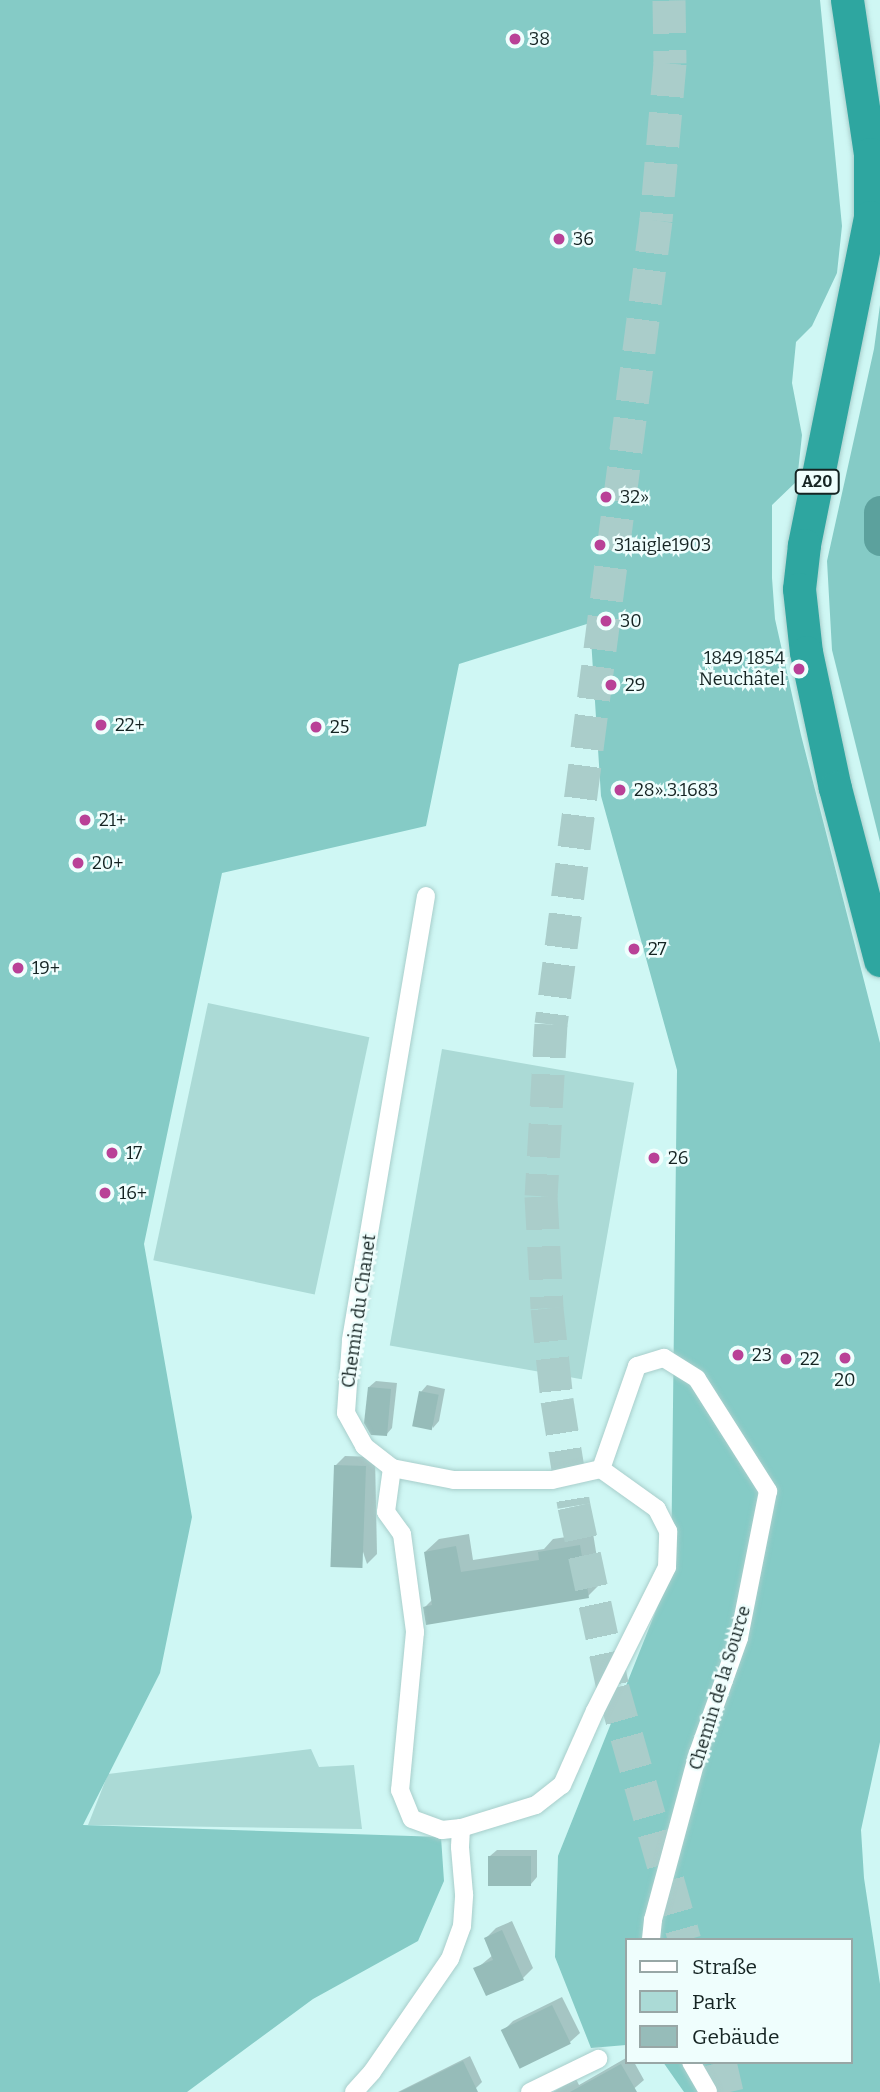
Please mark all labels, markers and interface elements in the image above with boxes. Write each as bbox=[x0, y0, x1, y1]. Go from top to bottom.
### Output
place label: 38 bbox=[529, 28, 550, 50]
marker: 38 bbox=[507, 31, 523, 47]
place label: 36 bbox=[573, 228, 594, 250]
marker: 36 bbox=[551, 231, 567, 247]
road number: A20 bbox=[794, 470, 840, 495]
place label: 32» bbox=[620, 486, 649, 508]
marker: 32» bbox=[598, 489, 614, 505]
place label: 31aigle1903 bbox=[614, 534, 711, 556]
marker: 31aigle1903 bbox=[592, 537, 608, 553]
place label: 30 bbox=[620, 610, 642, 632]
marker: 30 bbox=[598, 613, 614, 629]
place label: 1849 1854 Neuchâtel bbox=[699, 648, 785, 690]
marker: 1849 1854 Neuchâtel bbox=[791, 661, 807, 677]
place label: 29 bbox=[625, 674, 645, 696]
marker: 29 bbox=[603, 677, 619, 693]
place label: 22+ bbox=[115, 714, 145, 736]
place label: 25 bbox=[330, 716, 349, 738]
marker: 22+ bbox=[93, 717, 109, 733]
marker: 25 bbox=[308, 719, 324, 735]
place label: 28».3.1683 bbox=[634, 779, 718, 801]
marker: 28».3.1683 bbox=[612, 782, 628, 798]
place label: 21+ bbox=[99, 809, 126, 831]
marker: 21+ bbox=[77, 812, 93, 828]
place label: 20+ bbox=[92, 852, 124, 874]
marker: 20+ bbox=[70, 855, 86, 871]
place label: 27 bbox=[648, 938, 667, 960]
marker: 27 bbox=[626, 941, 642, 957]
place label: 19+ bbox=[32, 957, 60, 979]
marker: 19+ bbox=[10, 960, 26, 976]
place label: 17 bbox=[126, 1142, 142, 1164]
marker: 17 bbox=[104, 1145, 120, 1161]
place label: 26 bbox=[668, 1147, 688, 1169]
marker: 26 bbox=[646, 1150, 662, 1166]
place label: 16+ bbox=[119, 1182, 147, 1204]
marker: 16+ bbox=[97, 1185, 113, 1201]
street label: Chemin du Chanet bbox=[338, 1233, 380, 1389]
place label: 23 bbox=[752, 1344, 772, 1366]
marker: 23 bbox=[730, 1347, 746, 1363]
place label: 22 bbox=[800, 1348, 820, 1370]
marker: 20 bbox=[837, 1350, 853, 1366]
marker: 22 bbox=[778, 1351, 794, 1367]
place label: 20 bbox=[834, 1369, 856, 1391]
street label: Chemin de la Source bbox=[685, 1603, 755, 1773]
legend bbox=[624, 1938, 852, 2064]
text: Straße bbox=[692, 1954, 757, 1980]
text: Park bbox=[692, 1989, 736, 2015]
text: Gebäude bbox=[692, 2024, 780, 2050]

